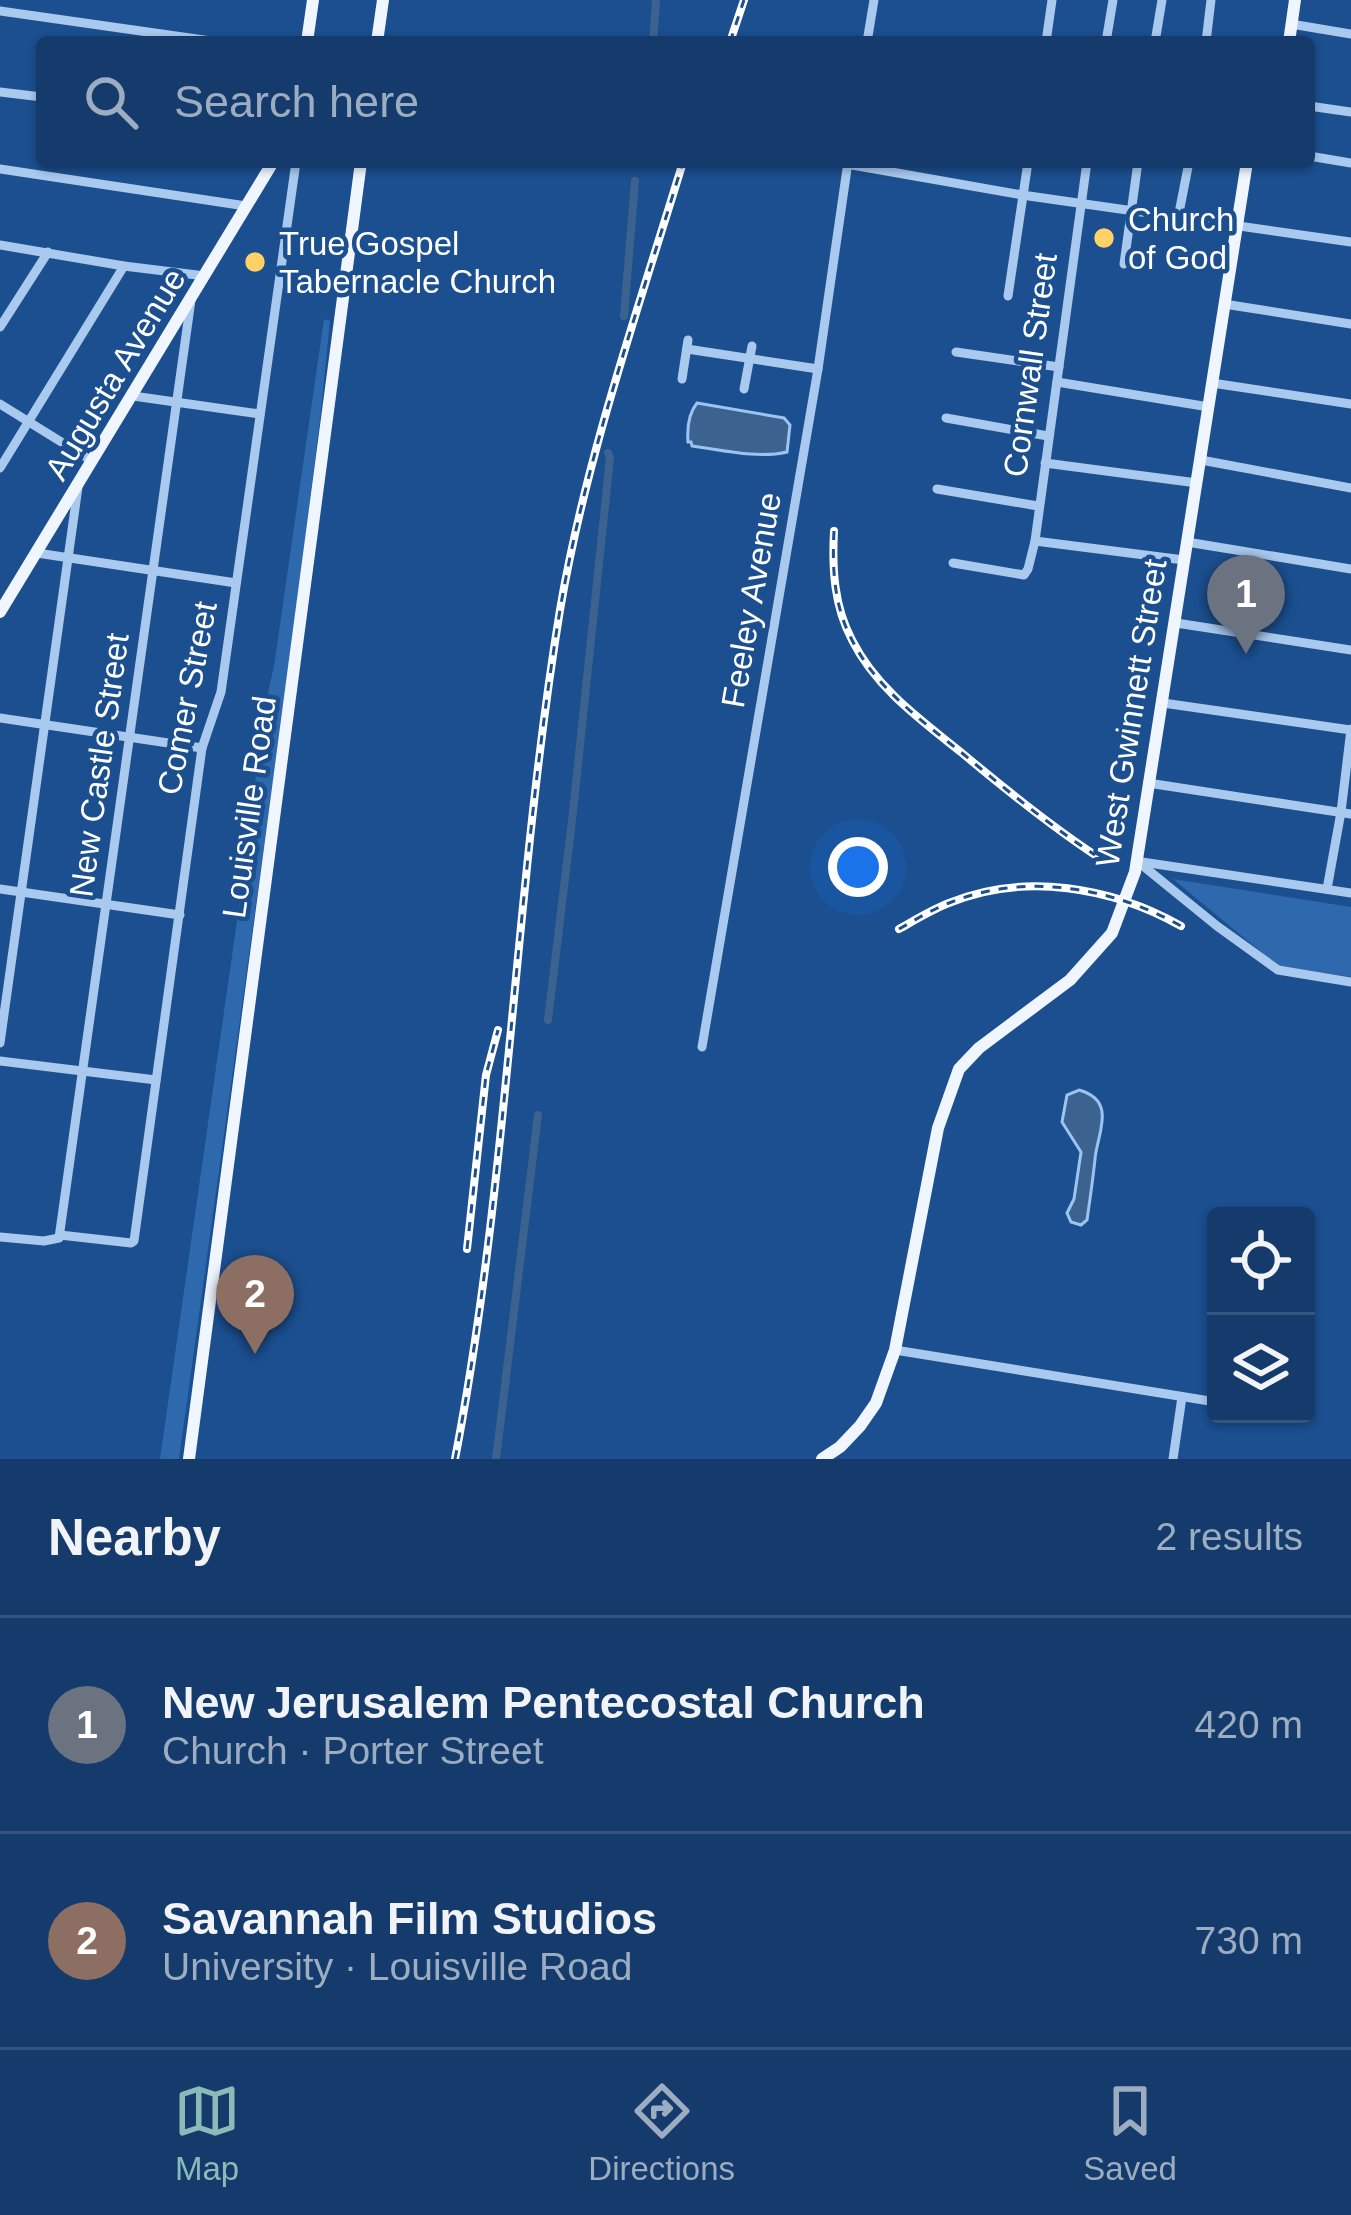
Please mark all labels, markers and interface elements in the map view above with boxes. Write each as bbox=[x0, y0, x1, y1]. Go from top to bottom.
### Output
search box bbox=[36, 36, 1315, 168]
icon: search bbox=[78, 69, 144, 135]
text: Search here bbox=[174, 76, 419, 127]
place label: Church of God bbox=[1128, 201, 1234, 276]
place label: True Gospel Tabernacle Church bbox=[279, 225, 556, 300]
marker: Church of God bbox=[1091, 225, 1117, 251]
marker: True Gospel Tabernacle Church bbox=[242, 249, 268, 275]
street label: Cornwall Street bbox=[996, 251, 1064, 479]
street label: Augusta Avenue bbox=[37, 262, 193, 486]
street label: Feeley Avenue bbox=[714, 490, 788, 710]
pin: 1 bbox=[1207, 555, 1285, 654]
street label: West Gwinnett Street bbox=[1088, 556, 1174, 870]
street label: Comer Street bbox=[150, 598, 224, 798]
street label: New Castle Street bbox=[62, 631, 136, 899]
street label: Louisville Road bbox=[215, 694, 283, 920]
your location bbox=[828, 837, 888, 897]
map controls bbox=[1207, 1207, 1315, 1423]
button: locate bbox=[1207, 1207, 1315, 1315]
pin: 2 bbox=[216, 1255, 294, 1354]
button: layers bbox=[1207, 1315, 1315, 1423]
text: Nearby bbox=[48, 1509, 221, 1566]
text: 2 results bbox=[1156, 1515, 1303, 1558]
text: New Jerusalem Pentecostal Church bbox=[162, 1677, 925, 1728]
text: 1 bbox=[76, 1703, 98, 1746]
text: 420 m bbox=[1195, 1703, 1303, 1746]
text: Church · Porter Street bbox=[162, 1729, 543, 1772]
text: Savannah Film Studios bbox=[162, 1893, 657, 1944]
text: 2 bbox=[76, 1919, 98, 1962]
text: 730 m bbox=[1195, 1919, 1303, 1962]
text: University · Louisville Road bbox=[162, 1945, 632, 1988]
tab: Map bbox=[174, 2078, 240, 2188]
tab: Directions bbox=[588, 2078, 735, 2188]
tab: Saved bbox=[1083, 2078, 1177, 2188]

